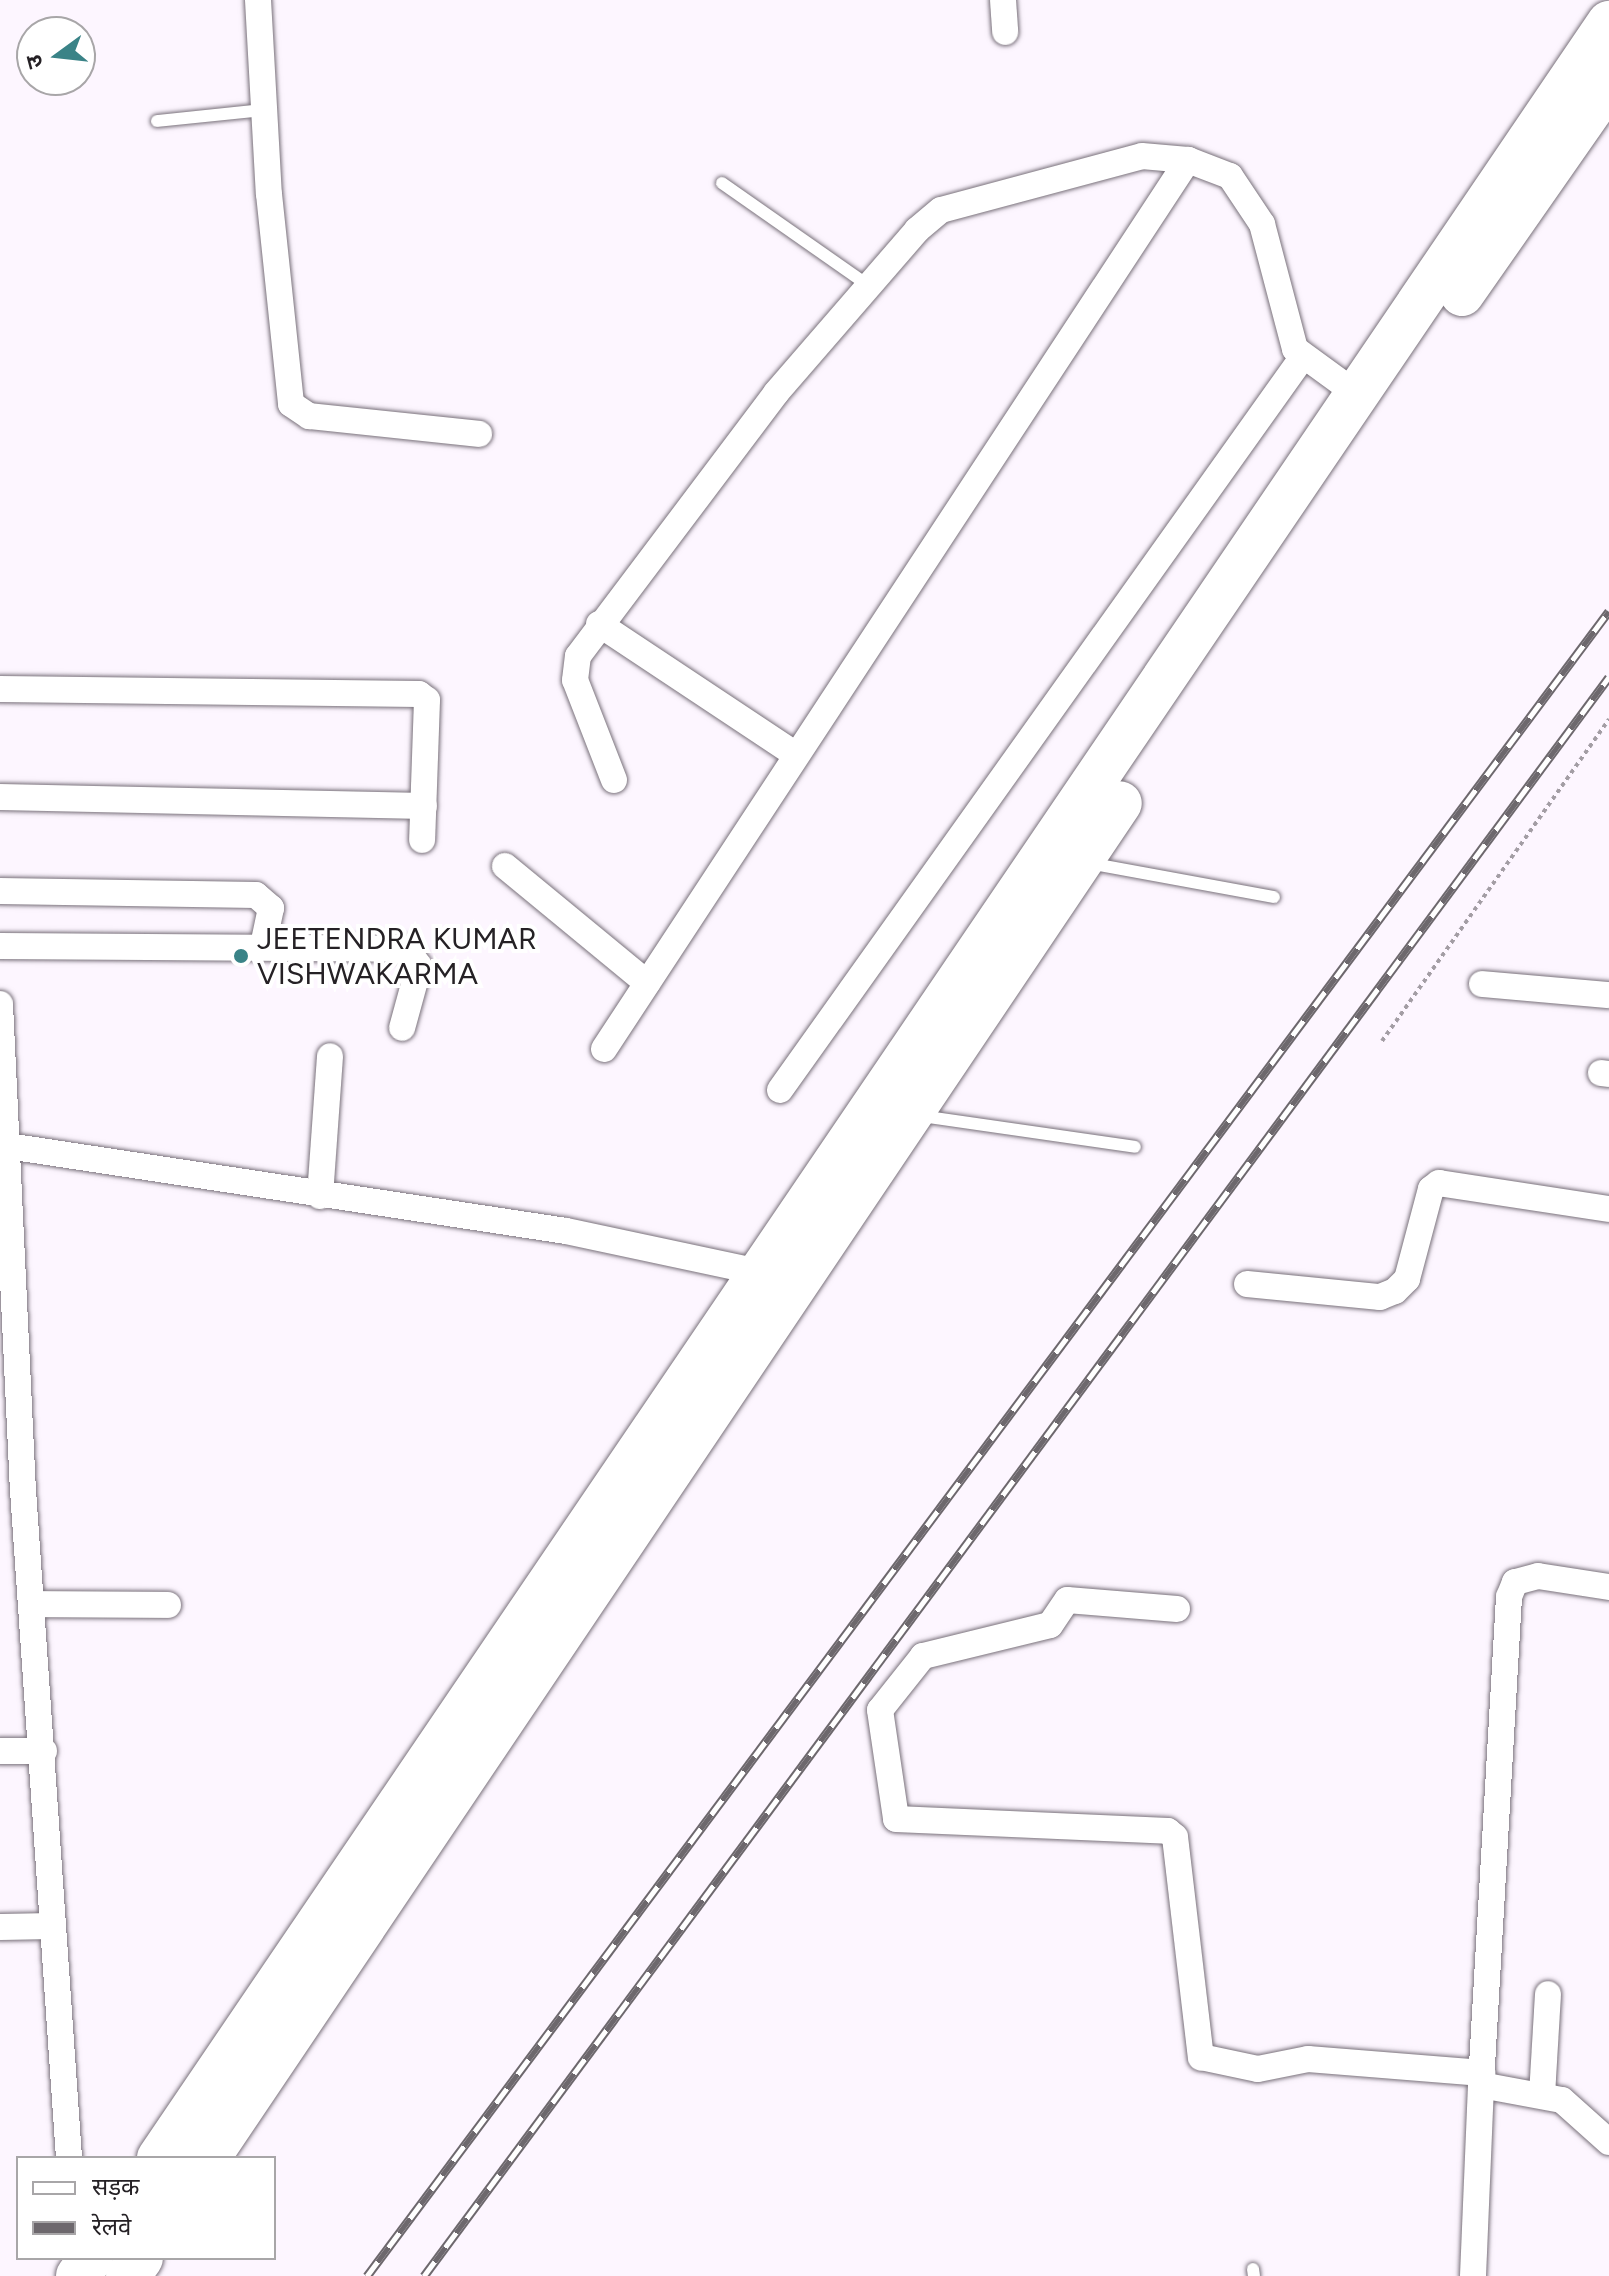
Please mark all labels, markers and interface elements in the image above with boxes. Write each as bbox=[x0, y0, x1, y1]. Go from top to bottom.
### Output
north arrow bbox=[16, 16, 96, 96]
text: उ bbox=[20, 52, 49, 72]
place label: JEETENDRA KUMAR VISHWAKARMA bbox=[257, 921, 537, 992]
marker: JEETENDRA KUMAR VISHWAKARMA bbox=[232, 947, 250, 965]
legend bbox=[16, 2156, 276, 2260]
text: सड़क bbox=[92, 2172, 140, 2201]
text: रेलवे bbox=[92, 2212, 131, 2241]

